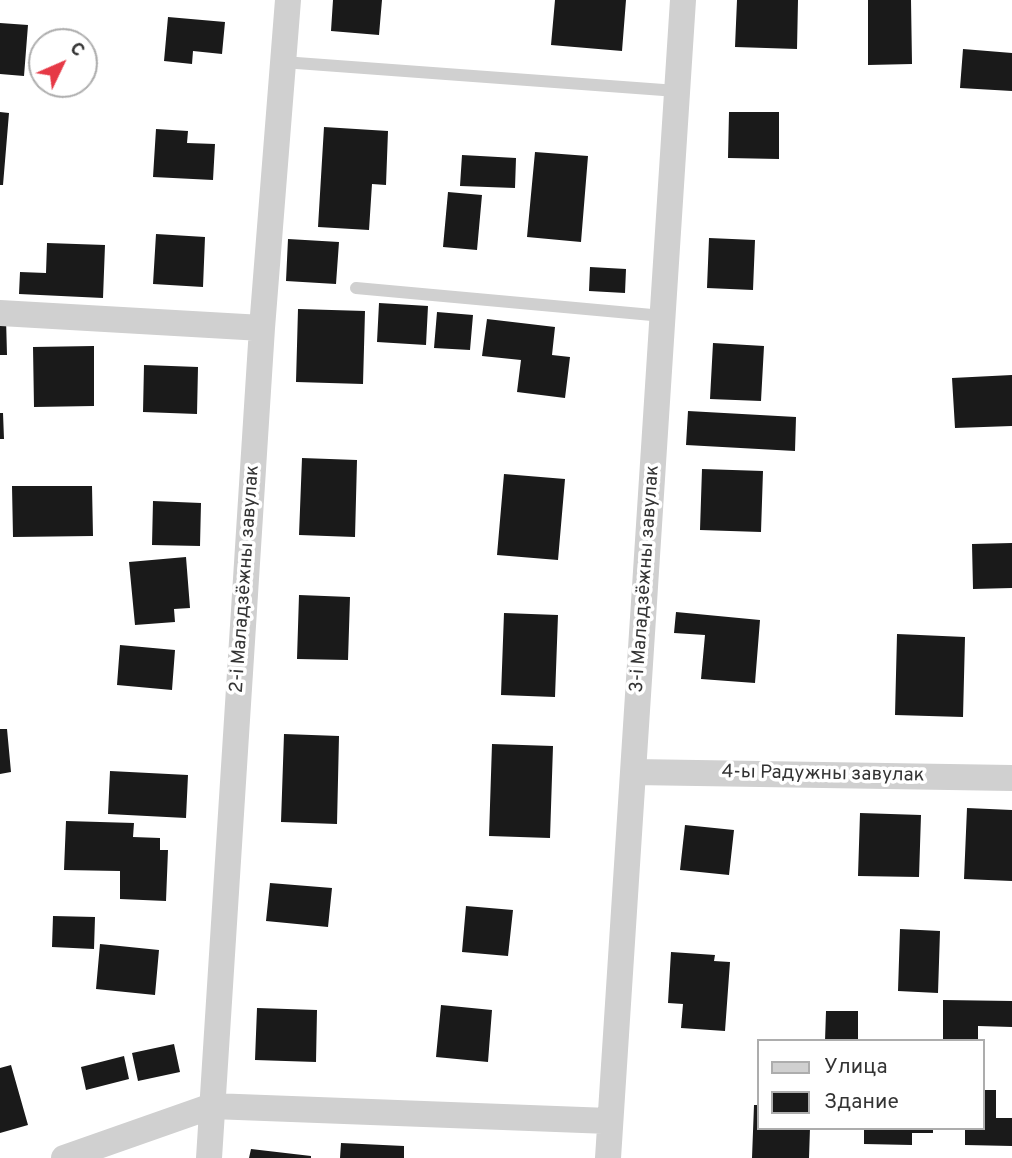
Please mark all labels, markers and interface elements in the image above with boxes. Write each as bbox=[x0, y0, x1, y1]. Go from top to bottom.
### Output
north arrow bbox=[28, 28, 98, 98]
text: С bbox=[64, 37, 90, 62]
street label: 2-і Маладзёжны завулак bbox=[227, 464, 265, 694]
street label: 3-і Маладзёжны завулак bbox=[627, 464, 665, 694]
street label: 4-ы Радужны завулак bbox=[721, 762, 925, 788]
legend bbox=[757, 1039, 984, 1130]
text: Улица bbox=[824, 1054, 888, 1081]
text: Здание bbox=[824, 1089, 899, 1116]

